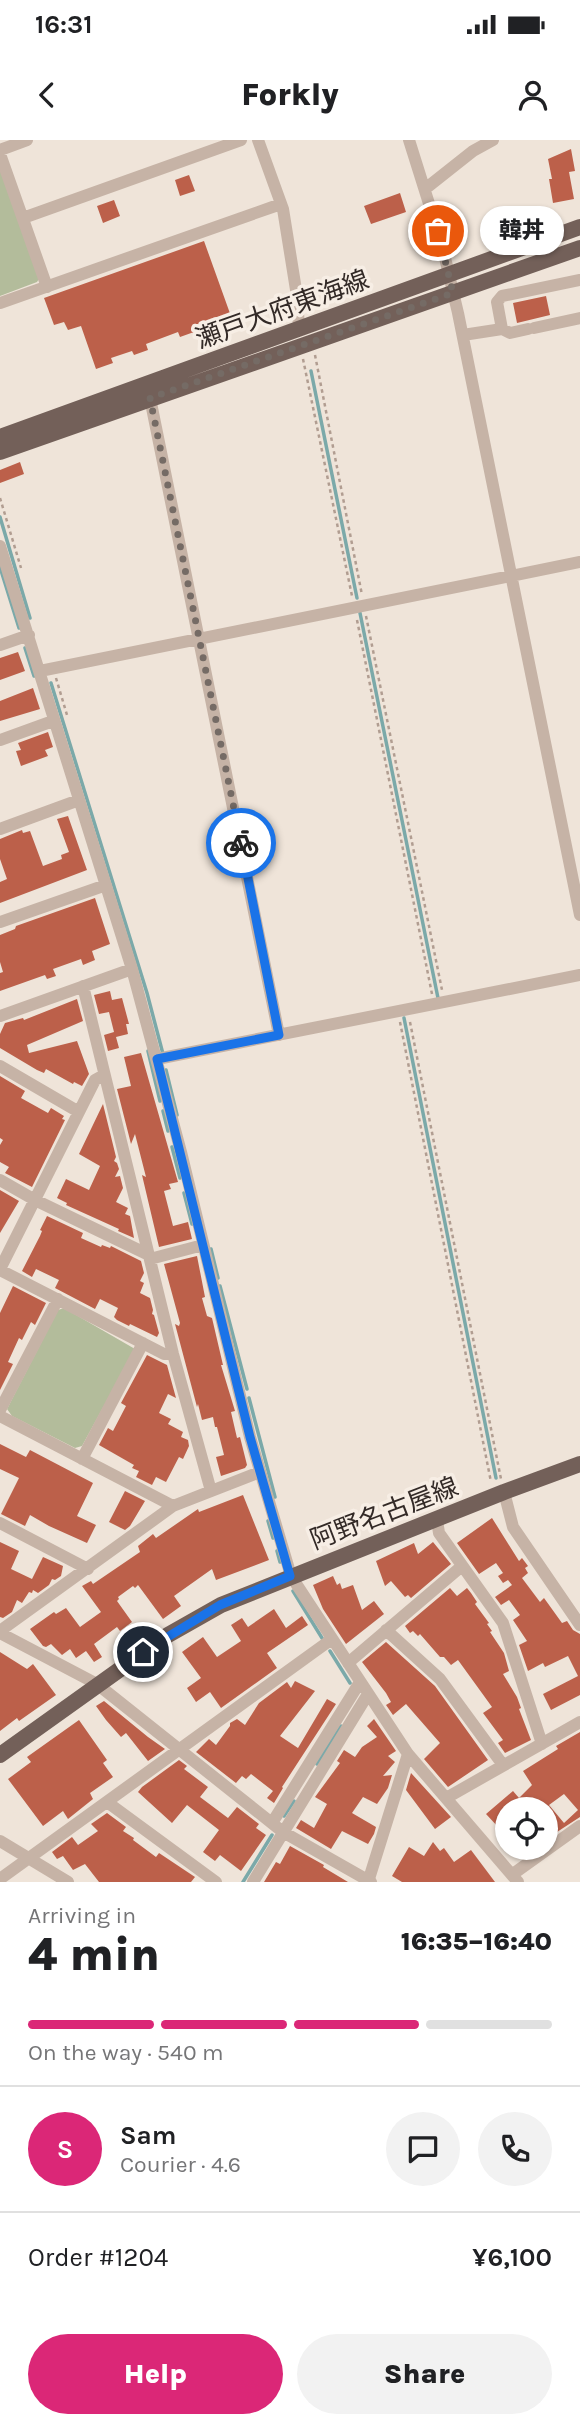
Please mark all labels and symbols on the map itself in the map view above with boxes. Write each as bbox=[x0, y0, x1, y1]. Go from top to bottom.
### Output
pin bbox=[408, 201, 468, 261]
callout: 韓丼 bbox=[480, 206, 564, 256]
street label: 瀬戸大府東海線 bbox=[191, 264, 373, 355]
courier bbox=[206, 808, 276, 878]
street label: 阿野名古屋線 bbox=[306, 1471, 463, 1556]
pin bbox=[113, 1622, 173, 1682]

